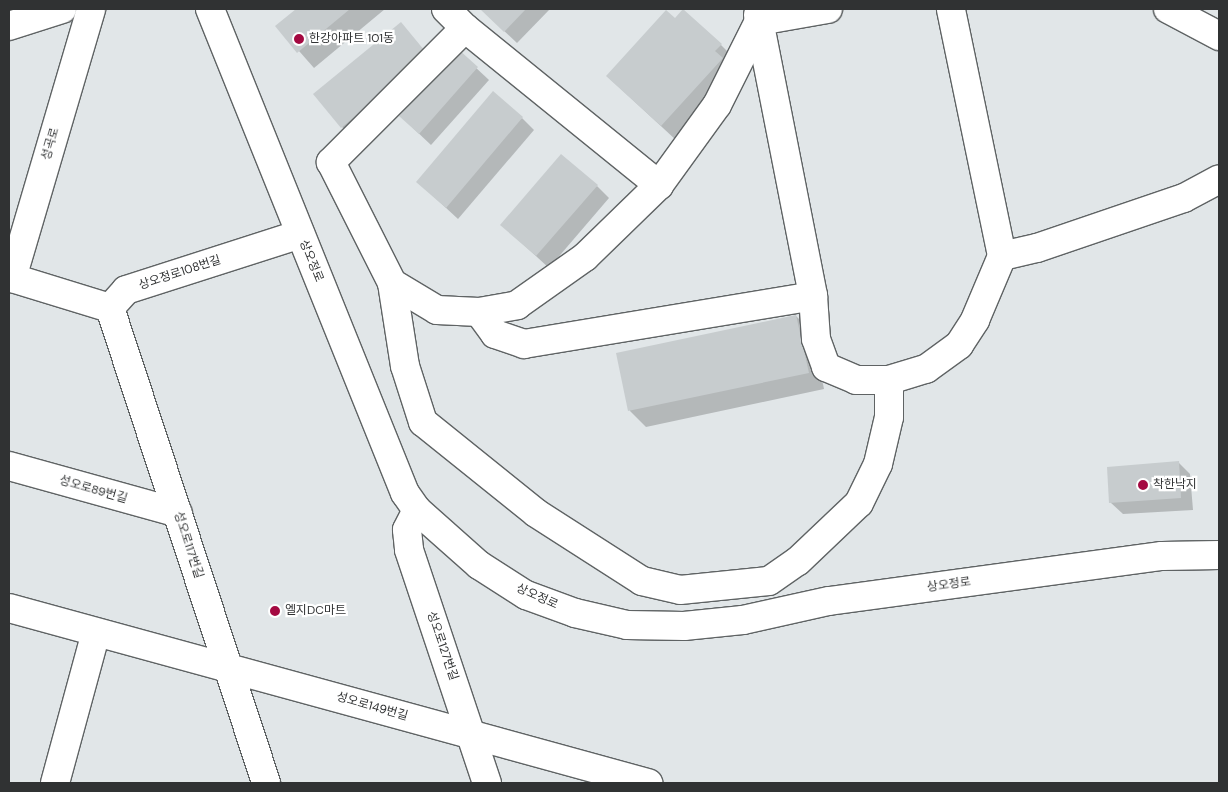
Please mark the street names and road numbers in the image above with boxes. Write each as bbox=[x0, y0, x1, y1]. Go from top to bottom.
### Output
street label: 성곡로 bbox=[40, 126, 62, 162]
street label: 상오정로 bbox=[296, 238, 326, 284]
street label: 상오정로108번길 bbox=[137, 253, 223, 293]
street label: 성오로89번길 bbox=[58, 473, 128, 507]
street label: 성오로117번길 bbox=[170, 510, 206, 580]
street label: 상오정로 bbox=[926, 575, 972, 595]
street label: 상오정로 bbox=[514, 581, 560, 613]
street label: 성오로127번길 bbox=[423, 610, 461, 682]
street label: 성오로149번길 bbox=[335, 690, 409, 724]

